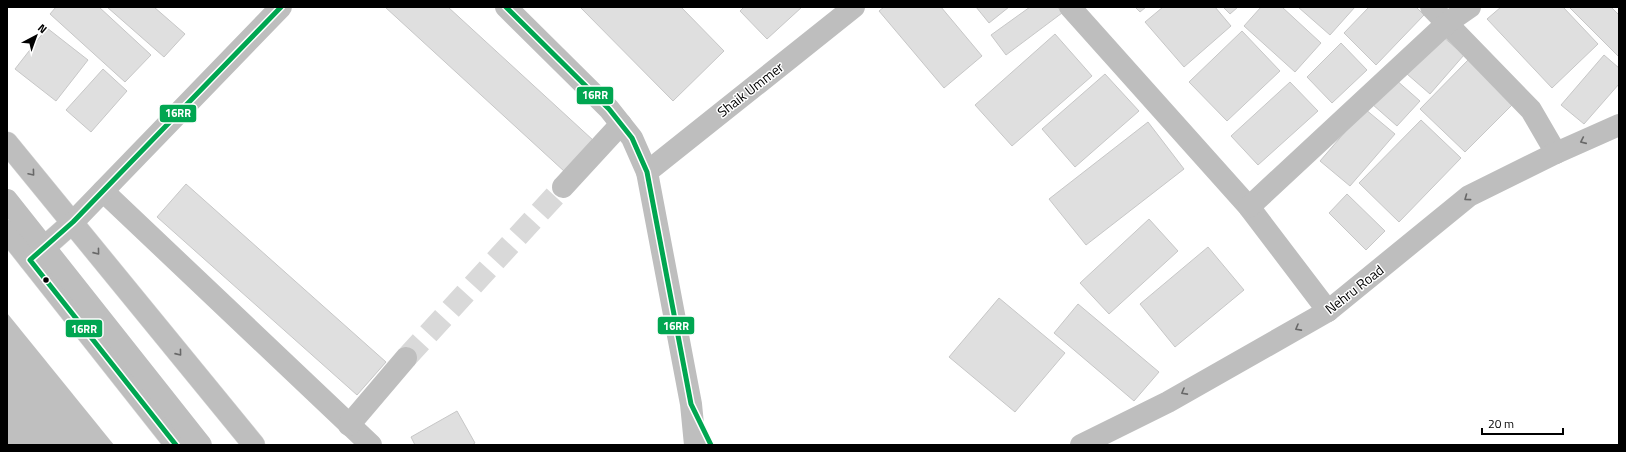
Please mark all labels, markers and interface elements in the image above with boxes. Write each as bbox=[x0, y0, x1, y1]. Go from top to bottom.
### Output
north arrow bbox=[16, 16, 56, 56]
text: N bbox=[34, 20, 51, 37]
street label: Shaik Ummer bbox=[712, 56, 788, 122]
line badge: 16RR bbox=[576, 86, 614, 105]
text: 16RR bbox=[582, 87, 608, 103]
line badge: 16RR bbox=[159, 104, 197, 123]
text: 16RR bbox=[165, 105, 191, 121]
one-way arrow bbox=[1580, 136, 1587, 144]
one-way arrow bbox=[27, 169, 34, 176]
one-way arrow bbox=[1464, 193, 1471, 201]
one-way arrow bbox=[93, 248, 100, 255]
street label: Nehru Road bbox=[1320, 259, 1388, 319]
unlabelled marker bbox=[41, 275, 51, 285]
line badge: 16RR bbox=[657, 316, 695, 335]
text: 16RR bbox=[663, 318, 689, 334]
line badge: 16RR bbox=[65, 319, 103, 338]
text: 16RR bbox=[71, 321, 97, 337]
one-way arrow bbox=[1295, 324, 1302, 331]
one-way arrow bbox=[175, 348, 182, 356]
one-way arrow bbox=[1181, 388, 1189, 395]
scale bar bbox=[1482, 410, 1563, 436]
text: 20 m bbox=[1488, 414, 1514, 433]

